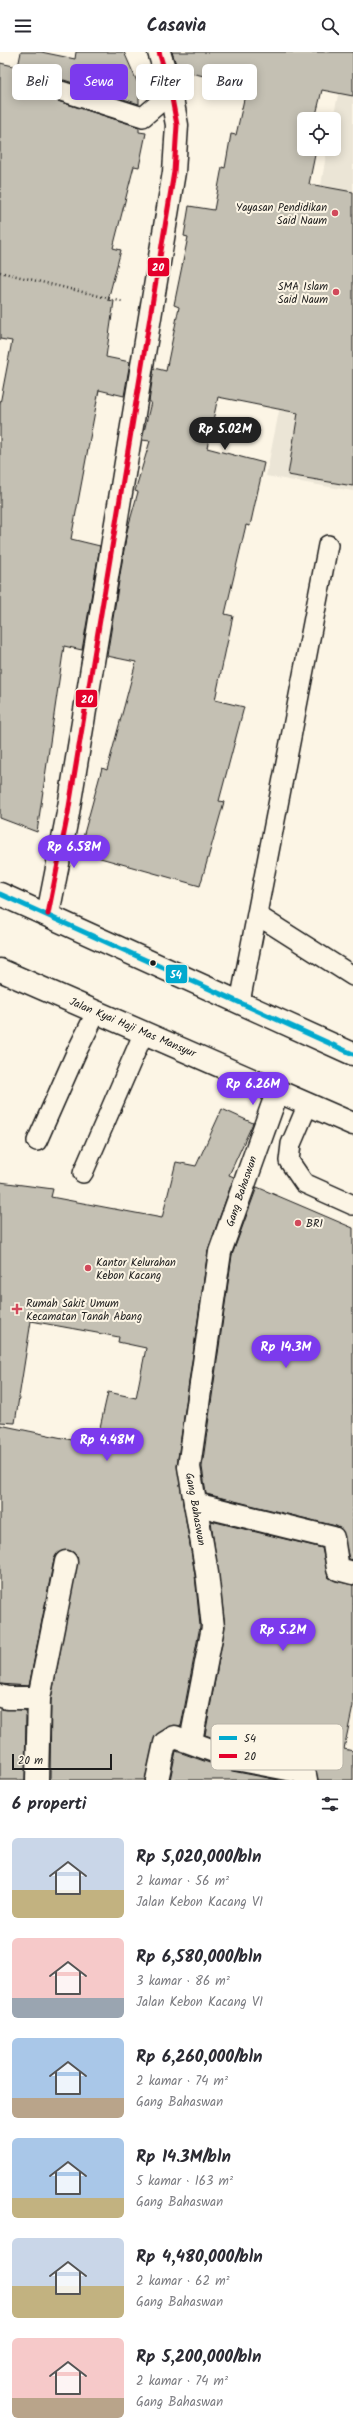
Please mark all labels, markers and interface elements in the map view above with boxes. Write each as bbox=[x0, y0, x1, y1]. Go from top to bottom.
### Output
text: Casavia bbox=[147, 12, 206, 41]
icon: menu bbox=[12, 15, 34, 37]
icon: search bbox=[319, 15, 341, 37]
chip: Beli bbox=[12, 64, 62, 100]
chip: Sewa bbox=[70, 64, 128, 100]
chip: Filter bbox=[136, 64, 194, 100]
chip: Baru bbox=[202, 64, 257, 100]
map controls bbox=[297, 112, 341, 156]
button: locate bbox=[297, 112, 341, 156]
place label: Yayasan Pendidikan Said Naum bbox=[236, 199, 327, 230]
marker: Yayasan Pendidikan Said Naum bbox=[330, 208, 340, 218]
line badge: 20 bbox=[147, 257, 170, 277]
text: 20 bbox=[152, 259, 164, 277]
place label: SMA Islam Said Naum bbox=[278, 278, 328, 309]
marker: SMA Islam Said Naum bbox=[331, 287, 341, 297]
pin: Rp 5.02M bbox=[184, 417, 266, 451]
text: Rp 5.02M bbox=[198, 419, 252, 440]
line badge: 20 bbox=[75, 689, 98, 708]
text: 20 bbox=[81, 691, 93, 709]
pin: Rp 6.58M bbox=[33, 835, 115, 869]
text: Rp 6.58M bbox=[47, 837, 101, 858]
unlabelled marker bbox=[148, 958, 158, 968]
line badge: 54 bbox=[165, 964, 188, 984]
text: 54 bbox=[169, 966, 182, 984]
street label: Jalan Kyai Haji Mas Mansyur bbox=[66, 993, 200, 1063]
pin: Rp 6.26M bbox=[212, 1072, 294, 1106]
text: Rp 6.26M bbox=[226, 1074, 280, 1095]
street label: Gang Bahaswan bbox=[221, 1153, 262, 1229]
place label: BRI bbox=[306, 1215, 323, 1233]
marker: BRI bbox=[293, 1218, 303, 1228]
place label: Kantor Kelurahan Kebon Kacang bbox=[96, 1254, 176, 1285]
marker: Kantor Kelurahan Kebon Kacang bbox=[83, 1263, 93, 1273]
place label: Rumah Sakit Umum Kecamatan Tanah Abang bbox=[26, 1295, 142, 1326]
marker: Rumah Sakit Umum Kecamatan Tanah Abang bbox=[11, 1303, 23, 1315]
pin: Rp 14.3M bbox=[245, 1335, 327, 1369]
text: Rp 14.3M bbox=[261, 1337, 311, 1358]
pin: Rp 4.48M bbox=[66, 1428, 148, 1462]
text: Rp 4.48M bbox=[80, 1430, 134, 1451]
street label: Gang Bahaswan bbox=[180, 1471, 210, 1547]
pin: Rp 5.2M bbox=[246, 1618, 320, 1652]
text: Rp 5.2M bbox=[260, 1620, 306, 1641]
legend bbox=[211, 1724, 343, 1770]
text: 54 bbox=[244, 1730, 256, 1748]
text: 20 bbox=[244, 1748, 256, 1766]
scale bar bbox=[12, 1752, 112, 1771]
text: 20 m bbox=[18, 1752, 43, 1770]
text: 6 properti bbox=[12, 1791, 87, 1818]
icon: filters bbox=[319, 1793, 341, 1815]
text: Rp 5,020,000/bln bbox=[136, 1844, 261, 1871]
icon: home bbox=[44, 1854, 92, 1902]
text: 2 kamar · 56 m² bbox=[136, 1871, 229, 1892]
text: Jalan Kebon Kacang VI bbox=[136, 1892, 263, 1913]
text: Rp 6,580,000/bln bbox=[136, 1944, 262, 1971]
icon: home bbox=[44, 1954, 92, 2002]
text: 3 kamar · 86 m² bbox=[136, 1971, 230, 1992]
text: Jalan Kebon Kacang VI bbox=[136, 1992, 263, 2013]
text: Rp 6,260,000/bln bbox=[136, 2044, 262, 2071]
icon: home bbox=[44, 2054, 92, 2102]
text: 2 kamar · 74 m² bbox=[136, 2071, 228, 2092]
text: Gang Bahaswan bbox=[136, 2092, 223, 2113]
text: Rp 14.3M/bln bbox=[136, 2144, 231, 2171]
icon: home bbox=[44, 2154, 92, 2202]
text: 5 kamar · 163 m² bbox=[136, 2171, 233, 2192]
text: Gang Bahaswan bbox=[136, 2192, 223, 2213]
text: Rp 4,480,000/bln bbox=[136, 2244, 263, 2271]
icon: home bbox=[44, 2254, 92, 2302]
text: 2 kamar · 62 m² bbox=[136, 2271, 230, 2292]
text: Gang Bahaswan bbox=[136, 2292, 223, 2313]
text: Rp 5,200,000/bln bbox=[136, 2344, 261, 2371]
icon: home bbox=[44, 2354, 92, 2402]
text: 2 kamar · 74 m² bbox=[136, 2371, 228, 2392]
text: Gang Bahaswan bbox=[136, 2392, 223, 2413]

